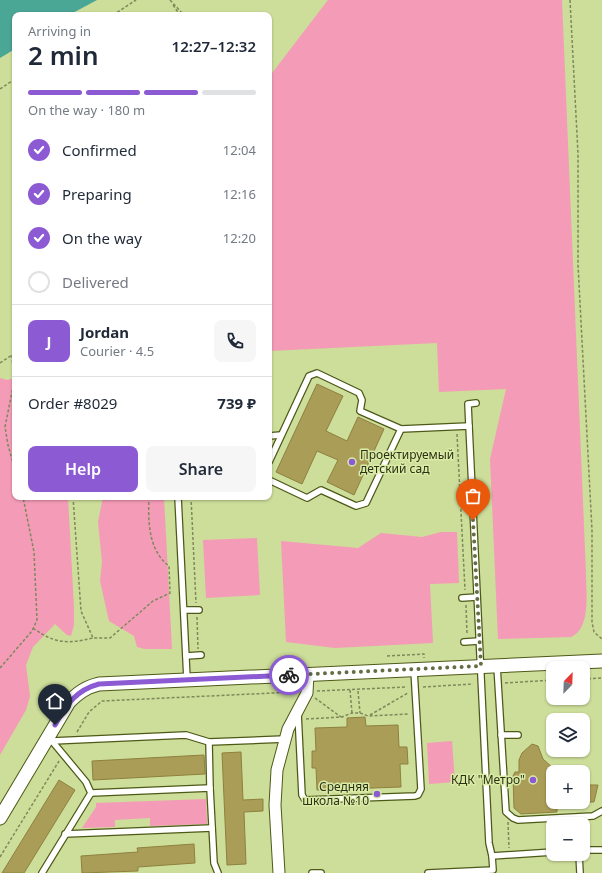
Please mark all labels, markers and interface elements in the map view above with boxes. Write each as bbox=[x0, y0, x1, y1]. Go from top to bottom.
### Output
text: Arriving in bbox=[28, 22, 91, 40]
text: 12:27–12:32 bbox=[172, 36, 256, 56]
text: 2 min bbox=[28, 37, 99, 73]
text: On the way · 180 m bbox=[28, 101, 145, 119]
icon: check bbox=[28, 139, 50, 161]
text: Confirmed bbox=[62, 140, 137, 160]
text: 12:04 bbox=[223, 141, 256, 159]
icon: check bbox=[28, 183, 50, 205]
text: Preparing bbox=[62, 184, 132, 204]
text: 12:16 bbox=[223, 185, 256, 203]
icon: check bbox=[28, 227, 50, 249]
text: On the way bbox=[62, 228, 142, 248]
text: 12:20 bbox=[223, 229, 256, 247]
text: Delivered bbox=[62, 272, 129, 292]
button: phone bbox=[214, 320, 256, 362]
text: Jordan bbox=[80, 322, 129, 342]
text: J bbox=[47, 331, 51, 351]
text: Courier · 4.5 bbox=[80, 342, 154, 360]
text: Order #8029 bbox=[28, 393, 117, 413]
text: 739 ₽ bbox=[217, 393, 256, 413]
button: Help bbox=[28, 446, 138, 492]
button: Share bbox=[146, 446, 256, 492]
place label: Проектируемый детский сад bbox=[360, 446, 454, 477]
marker: Проектируемый детский сад bbox=[347, 457, 357, 467]
pin bbox=[456, 479, 490, 520]
icon: bag bbox=[462, 485, 484, 507]
courier bbox=[269, 655, 309, 695]
north arrow bbox=[546, 661, 590, 705]
map controls bbox=[546, 661, 590, 861]
icon: bike bbox=[278, 664, 300, 686]
pin bbox=[38, 684, 72, 725]
icon: home bbox=[44, 690, 66, 712]
button: layers bbox=[546, 713, 590, 757]
button: + bbox=[546, 765, 590, 809]
place label: КДК "Метро" bbox=[451, 771, 525, 788]
marker: КДК "Метро" bbox=[528, 775, 538, 785]
place label: Средняя школа №10 bbox=[302, 778, 369, 809]
marker: Средняя школа №10 bbox=[372, 789, 382, 799]
button: − bbox=[546, 817, 590, 861]

